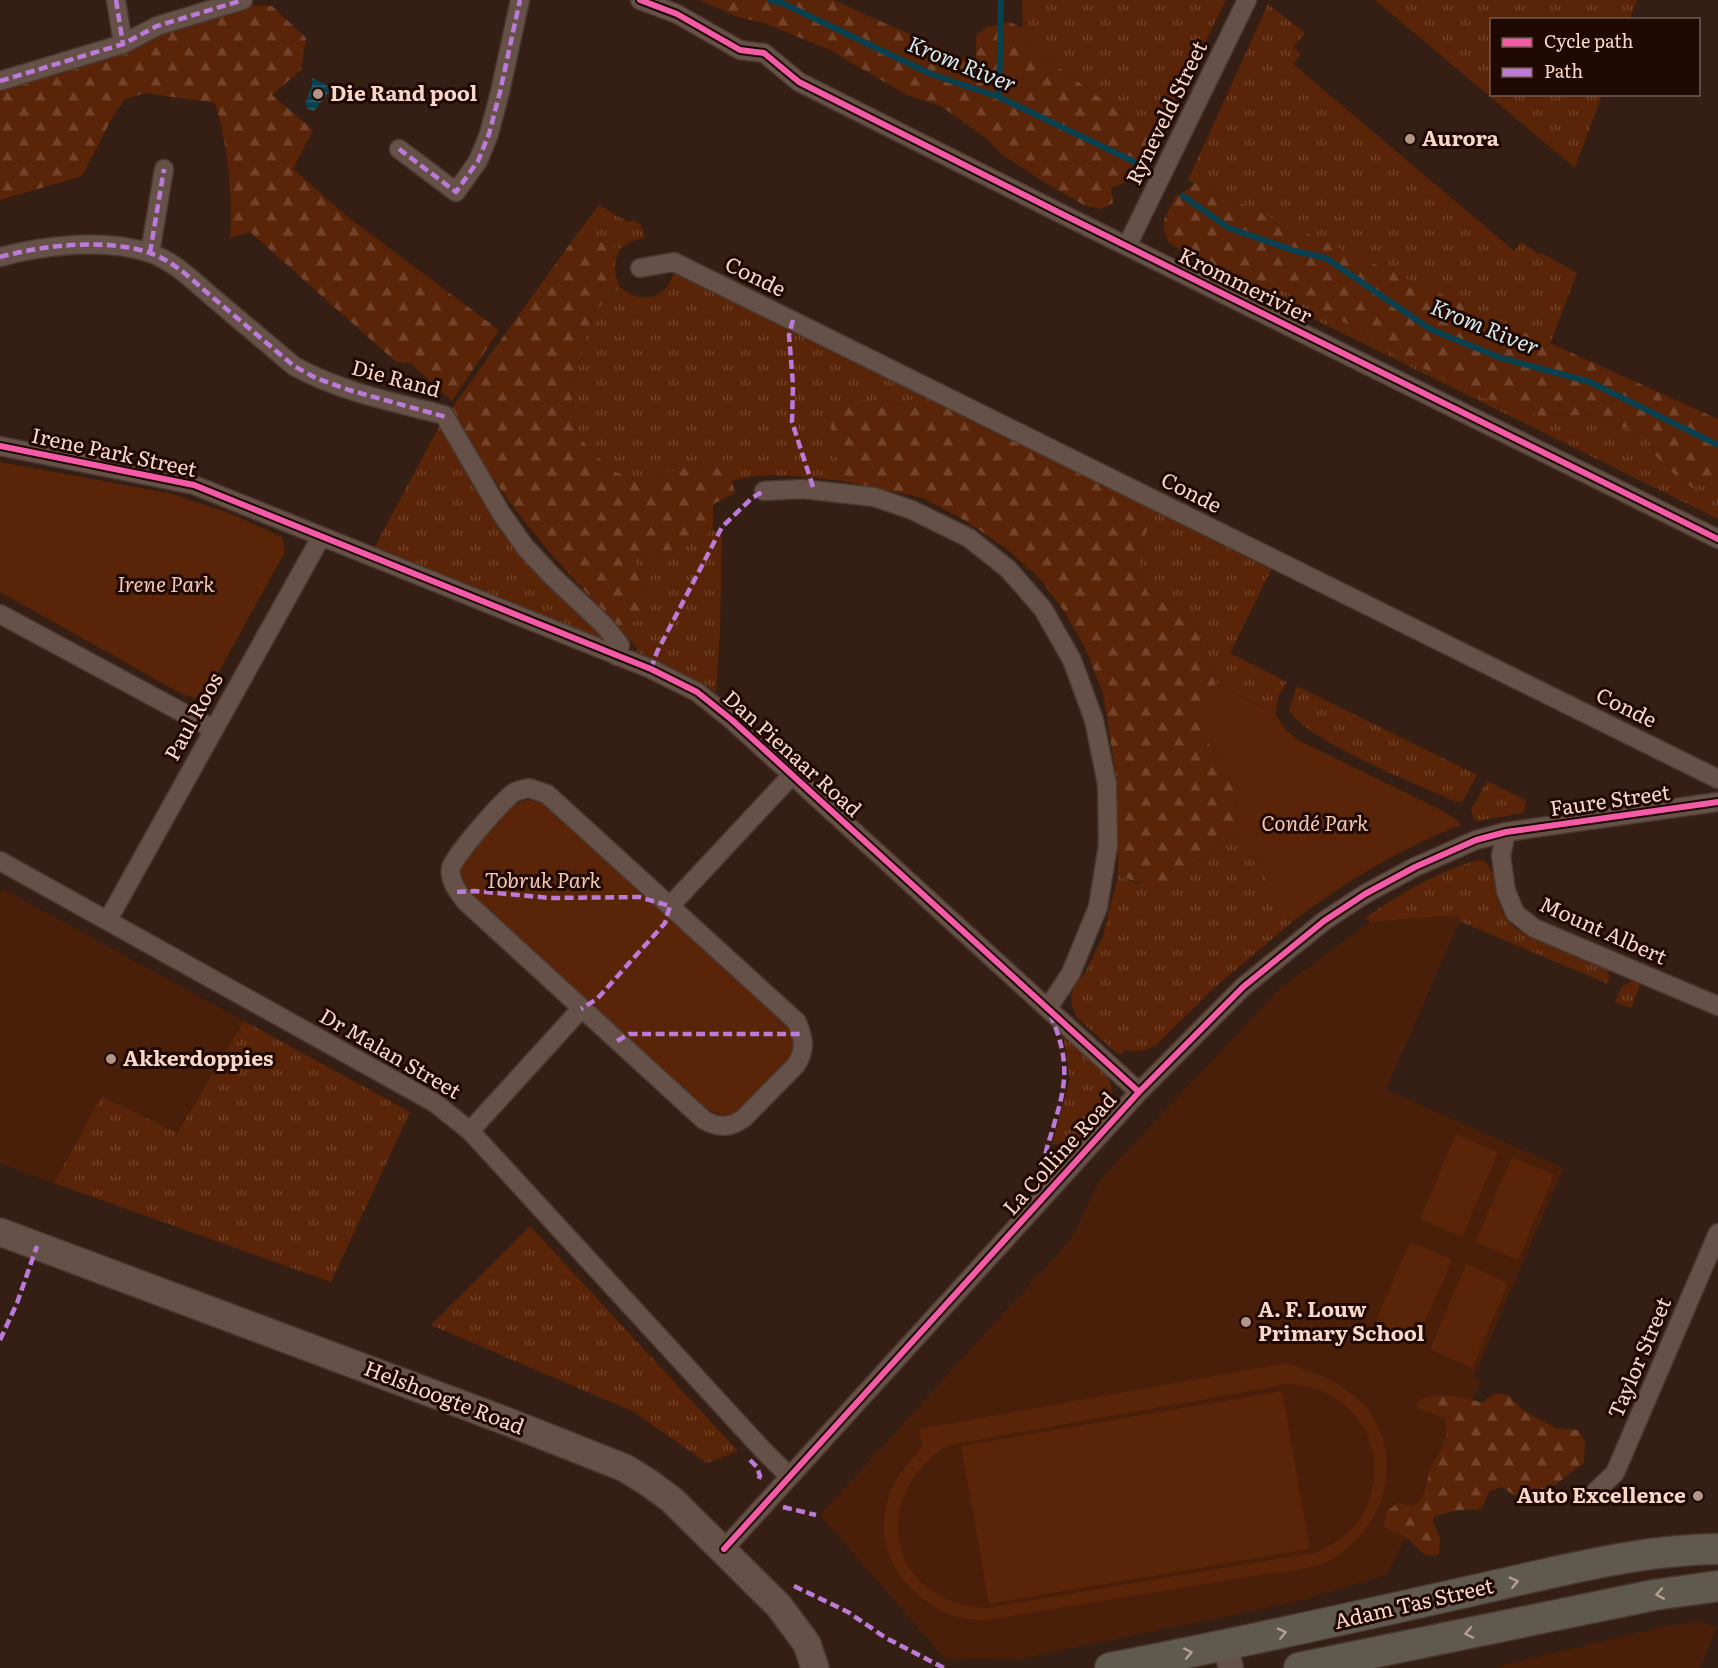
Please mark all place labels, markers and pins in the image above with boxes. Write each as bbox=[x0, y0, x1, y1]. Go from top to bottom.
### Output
place label: Die Rand pool bbox=[330, 76, 478, 107]
marker: Die Rand pool bbox=[311, 87, 325, 101]
place label: Aurora bbox=[1422, 121, 1500, 152]
marker: Aurora bbox=[1403, 132, 1417, 146]
place label: Akkerdoppies bbox=[123, 1041, 273, 1072]
marker: Akkerdoppies bbox=[104, 1052, 118, 1066]
place label: A. F. Louw Primary School bbox=[1258, 1292, 1425, 1347]
marker: A. F. Louw Primary School bbox=[1239, 1315, 1253, 1329]
place label: Auto Excellence bbox=[1517, 1478, 1686, 1509]
marker: Auto Excellence bbox=[1691, 1489, 1705, 1503]

